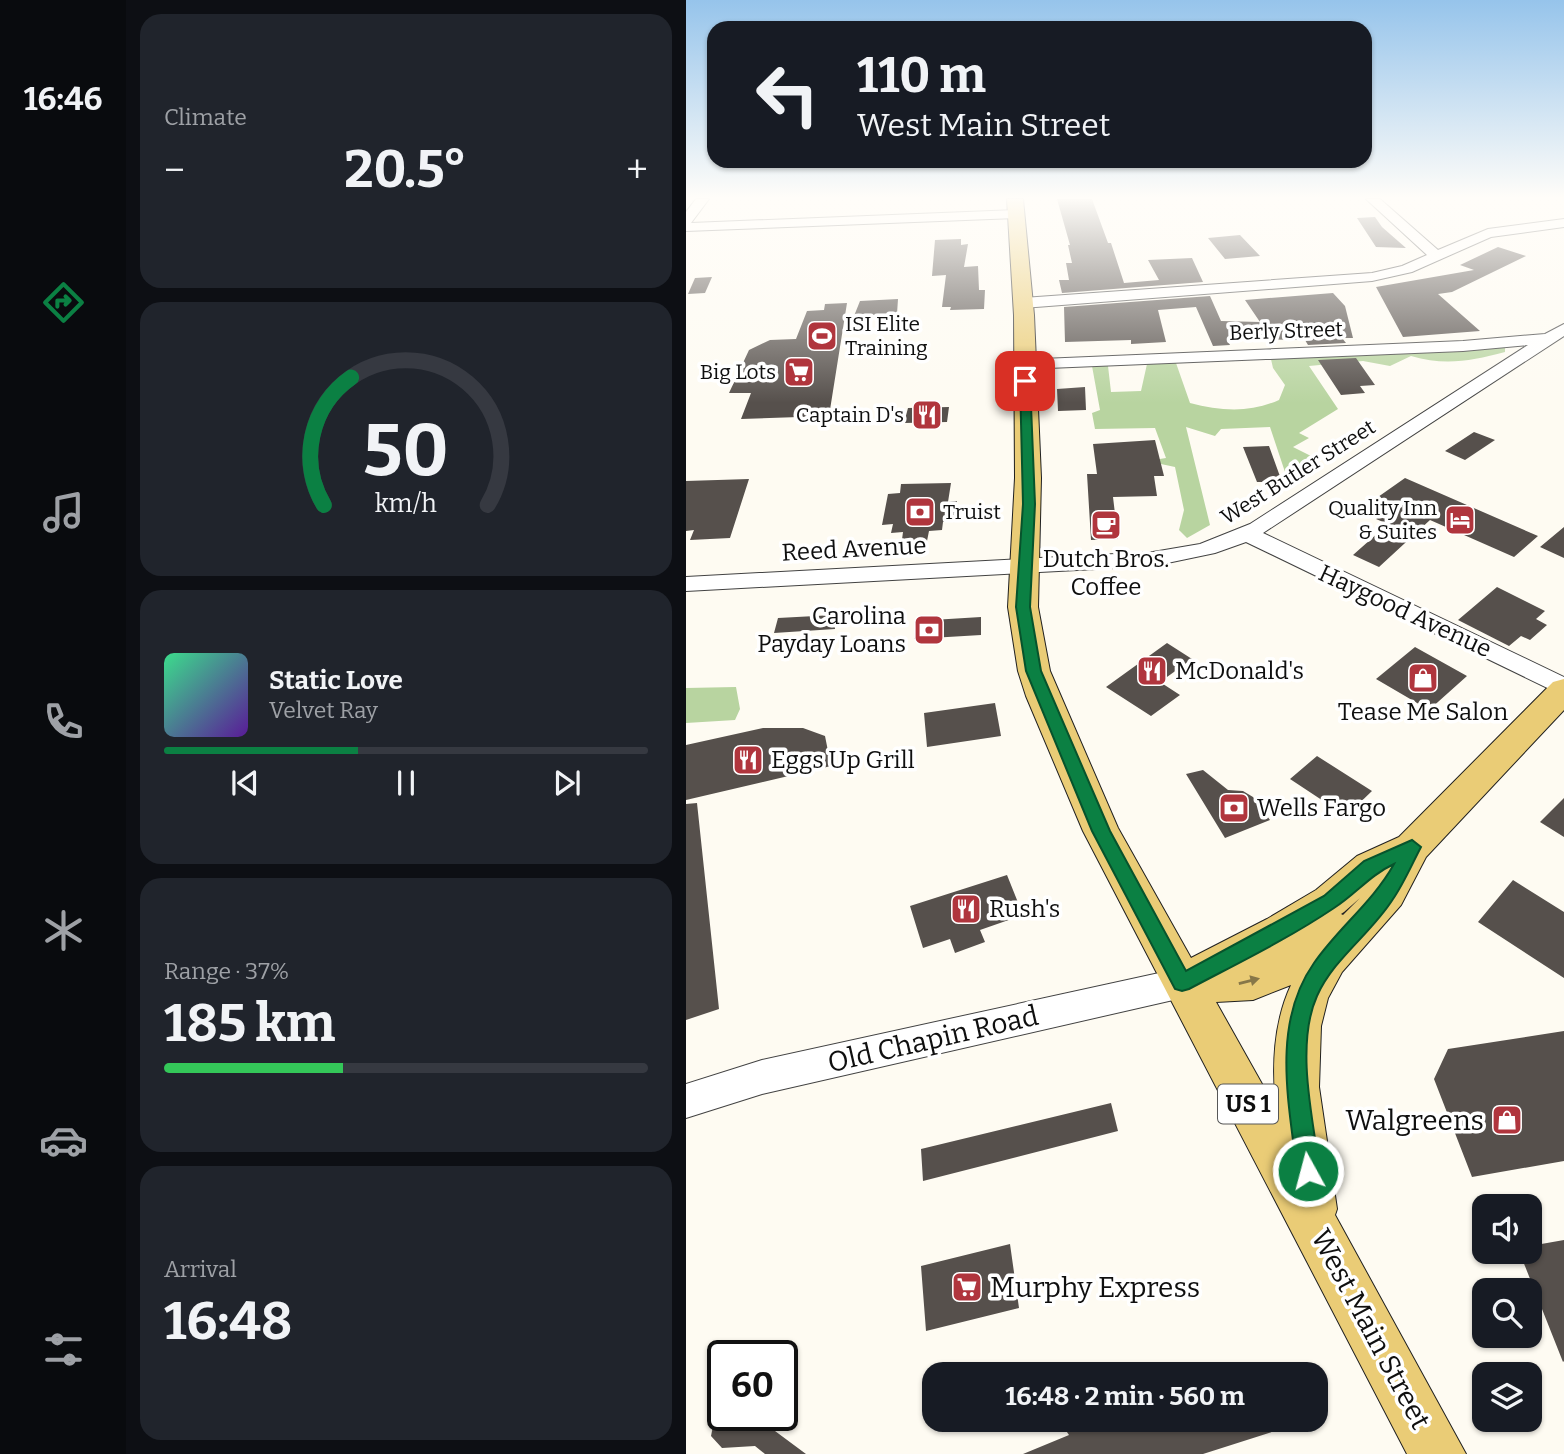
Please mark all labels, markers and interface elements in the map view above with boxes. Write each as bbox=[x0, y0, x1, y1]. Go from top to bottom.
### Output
text: 110 m bbox=[857, 46, 986, 105]
icon: left bbox=[742, 49, 833, 140]
text: 16:46 bbox=[24, 80, 102, 118]
text: Climate bbox=[164, 103, 247, 131]
text: West Main Street bbox=[857, 106, 1110, 144]
text: 20.5° bbox=[344, 138, 467, 201]
text: − bbox=[164, 147, 185, 193]
text: + bbox=[626, 147, 648, 193]
icon: directions bbox=[39, 278, 88, 327]
place label: ISI Elite Training bbox=[845, 311, 928, 361]
street label: Berly Street bbox=[1229, 316, 1344, 346]
sports icon: ISI Elite Training bbox=[805, 319, 839, 353]
pin bbox=[995, 351, 1055, 411]
supermarket icon: Big Lots bbox=[782, 355, 816, 389]
place label: Big Lots bbox=[700, 359, 776, 385]
icon: arrive bbox=[1006, 362, 1044, 400]
restaurant icon: Captain D's bbox=[910, 398, 944, 432]
place label: Captain D's bbox=[796, 402, 904, 428]
text: 50 bbox=[363, 407, 449, 494]
street label: West Butler Street bbox=[1216, 414, 1380, 530]
icon: music bbox=[39, 488, 88, 537]
text: km/h bbox=[375, 489, 437, 519]
bank icon: Truist bbox=[903, 495, 937, 529]
place label: Quality Inn & Suites bbox=[1328, 495, 1437, 545]
place label: Truist bbox=[943, 499, 1001, 525]
hotel icon: Quality Inn & Suites bbox=[1443, 503, 1477, 537]
cafe icon: Dutch Bros. Coffee bbox=[1089, 508, 1123, 542]
street label: Reed Avenue bbox=[781, 531, 927, 567]
place label: Dutch Bros. Coffee bbox=[1043, 545, 1169, 601]
street label: Haygood Avenue bbox=[1314, 559, 1496, 663]
place label: Carolina Payday Loans bbox=[757, 602, 906, 658]
bank icon: Carolina Payday Loans bbox=[912, 613, 946, 647]
restaurant icon: McDonald's bbox=[1135, 654, 1169, 688]
place label: McDonald's bbox=[1175, 657, 1304, 685]
shop icon: Tease Me Salon bbox=[1406, 661, 1440, 695]
text: Static Love bbox=[269, 665, 403, 696]
text: Velvet Ray bbox=[269, 696, 378, 724]
icon: phone bbox=[39, 697, 88, 746]
place label: Tease Me Salon bbox=[1338, 698, 1508, 726]
restaurant icon: Eggs Up Grill bbox=[731, 743, 765, 777]
place label: Eggs Up Grill bbox=[771, 746, 915, 774]
icon: previous bbox=[226, 764, 264, 802]
icon: pause bbox=[387, 764, 425, 802]
icon: next bbox=[548, 764, 586, 802]
bank icon: Wells Fargo bbox=[1217, 791, 1251, 825]
place label: Wells Fargo bbox=[1257, 794, 1386, 822]
restaurant icon: Rush's bbox=[949, 892, 983, 926]
place label: Rush's bbox=[989, 895, 1060, 923]
icon: climate bbox=[39, 906, 88, 955]
text: Range · 37% bbox=[164, 957, 289, 985]
one-way arrow bbox=[1239, 975, 1261, 986]
text: 185 km bbox=[164, 992, 335, 1055]
street label: Old Chapin Road bbox=[824, 999, 1042, 1079]
road number: US 1 bbox=[1218, 1084, 1278, 1124]
shop icon: Walgreens bbox=[1490, 1103, 1524, 1137]
place label: Walgreens bbox=[1346, 1104, 1484, 1137]
icon: car bbox=[39, 1116, 88, 1165]
position arrow bbox=[1271, 1134, 1345, 1208]
map controls bbox=[1472, 1194, 1542, 1432]
button: sound bbox=[1472, 1194, 1542, 1264]
street label: West Main Street bbox=[1304, 1223, 1438, 1435]
text: Arrival bbox=[164, 1255, 237, 1283]
supermarket icon: Murphy Express bbox=[950, 1270, 984, 1304]
place label: Murphy Express bbox=[990, 1271, 1200, 1304]
button: search bbox=[1472, 1278, 1542, 1348]
text: 16:48 bbox=[164, 1290, 292, 1353]
icon: filters bbox=[39, 1325, 88, 1374]
speed limit sign: 60 bbox=[707, 1340, 798, 1431]
button: layers bbox=[1472, 1362, 1542, 1432]
text: 16:48 · 2 min · 560 m bbox=[1005, 1381, 1245, 1412]

